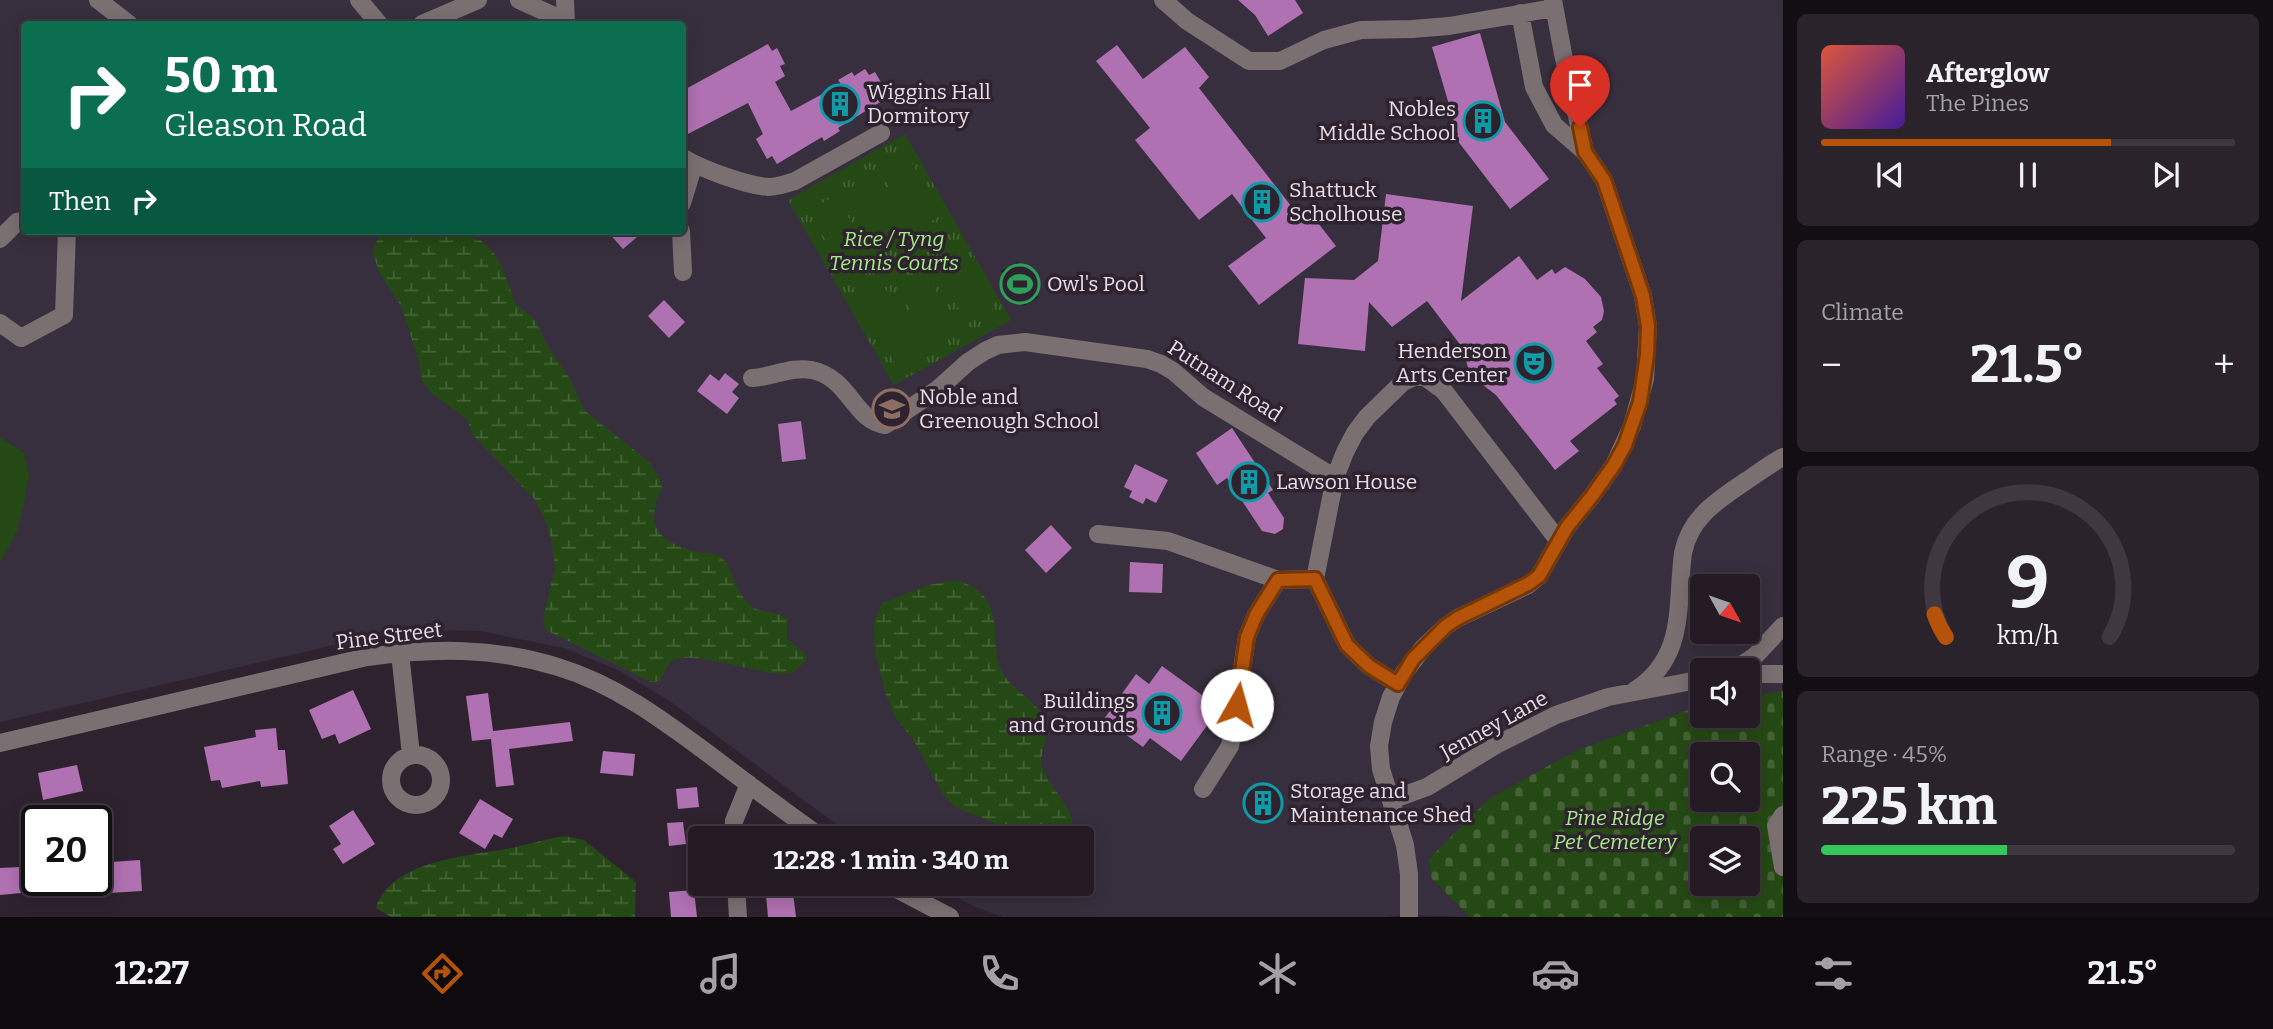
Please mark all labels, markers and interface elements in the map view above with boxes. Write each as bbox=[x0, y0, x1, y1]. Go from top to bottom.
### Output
text: 50 m bbox=[164, 46, 277, 105]
icon: right bbox=[49, 49, 140, 140]
pin bbox=[1550, 55, 1610, 127]
text: Afterglow bbox=[1926, 58, 2049, 89]
icon: arrive bbox=[1561, 66, 1599, 104]
place label: Wiggins Hall Dormitory bbox=[867, 79, 991, 129]
building icon: Wiggins Hall Dormitory bbox=[819, 83, 861, 125]
text: The Pines bbox=[1926, 89, 2029, 117]
place label: Nobles Middle School bbox=[1318, 96, 1456, 146]
building icon: Nobles Middle School bbox=[1462, 100, 1504, 142]
text: Gleason Road bbox=[164, 106, 367, 144]
icon: previous bbox=[1871, 156, 1909, 194]
icon: pause bbox=[2009, 156, 2047, 194]
icon: next bbox=[2147, 156, 2185, 194]
place label: Shattuck Scholhouse bbox=[1289, 177, 1403, 227]
building icon: Shattuck Scholhouse bbox=[1241, 181, 1283, 223]
icon: right bbox=[125, 182, 163, 220]
text: Then bbox=[49, 186, 111, 217]
park label: Rice / Tyng Tennis Courts bbox=[829, 226, 959, 276]
sports icon: Owl's Pool bbox=[999, 263, 1041, 305]
place label: Owl's Pool bbox=[1047, 271, 1145, 297]
text: Climate bbox=[1821, 298, 1904, 326]
text: 21.5° bbox=[1970, 333, 2085, 396]
street label: Putnam Road bbox=[1163, 334, 1287, 428]
place label: Henderson Arts Center bbox=[1396, 338, 1507, 388]
theatre icon: Henderson Arts Center bbox=[1513, 342, 1555, 384]
text: − bbox=[1821, 342, 1842, 388]
text: + bbox=[2213, 342, 2235, 388]
place label: Noble and Greenough School bbox=[919, 384, 1099, 434]
school or university icon: Noble and Greenough School bbox=[871, 388, 913, 430]
building icon: Lawson House bbox=[1228, 461, 1270, 503]
place label: Lawson House bbox=[1276, 469, 1417, 495]
text: 9 bbox=[2006, 540, 2050, 627]
north arrow bbox=[1690, 574, 1760, 644]
map controls bbox=[1690, 574, 1760, 896]
street label: Pine Street bbox=[334, 617, 444, 655]
text: km/h bbox=[1997, 621, 2059, 651]
button: sound bbox=[1690, 658, 1760, 728]
position arrow bbox=[1200, 668, 1274, 742]
street label: Jenney Lane bbox=[1435, 685, 1552, 766]
place label: Buildings and Grounds bbox=[1008, 688, 1135, 738]
building icon: Buildings and Grounds bbox=[1141, 692, 1183, 734]
text: Range · 45% bbox=[1821, 740, 1947, 768]
button: search bbox=[1690, 742, 1760, 812]
text: 225 km bbox=[1821, 775, 1997, 838]
place label: Storage and Maintenance Shed bbox=[1290, 778, 1472, 828]
building icon: Storage and Maintenance Shed bbox=[1242, 782, 1284, 824]
speed limit sign: 20 bbox=[21, 805, 112, 896]
park label: Pine Ridge Pet Cemetery bbox=[1553, 805, 1678, 855]
button: layers bbox=[1690, 826, 1760, 896]
text: 12:28 · 1 min · 340 m bbox=[773, 845, 1009, 876]
icon: directions bbox=[418, 949, 467, 998]
icon: music bbox=[696, 949, 745, 998]
icon: phone bbox=[975, 949, 1024, 998]
icon: climate bbox=[1253, 949, 1302, 998]
icon: car bbox=[1531, 949, 1580, 998]
icon: filters bbox=[1809, 949, 1858, 998]
text: 12:27 bbox=[115, 954, 189, 992]
text: 21.5° bbox=[2088, 954, 2158, 992]

